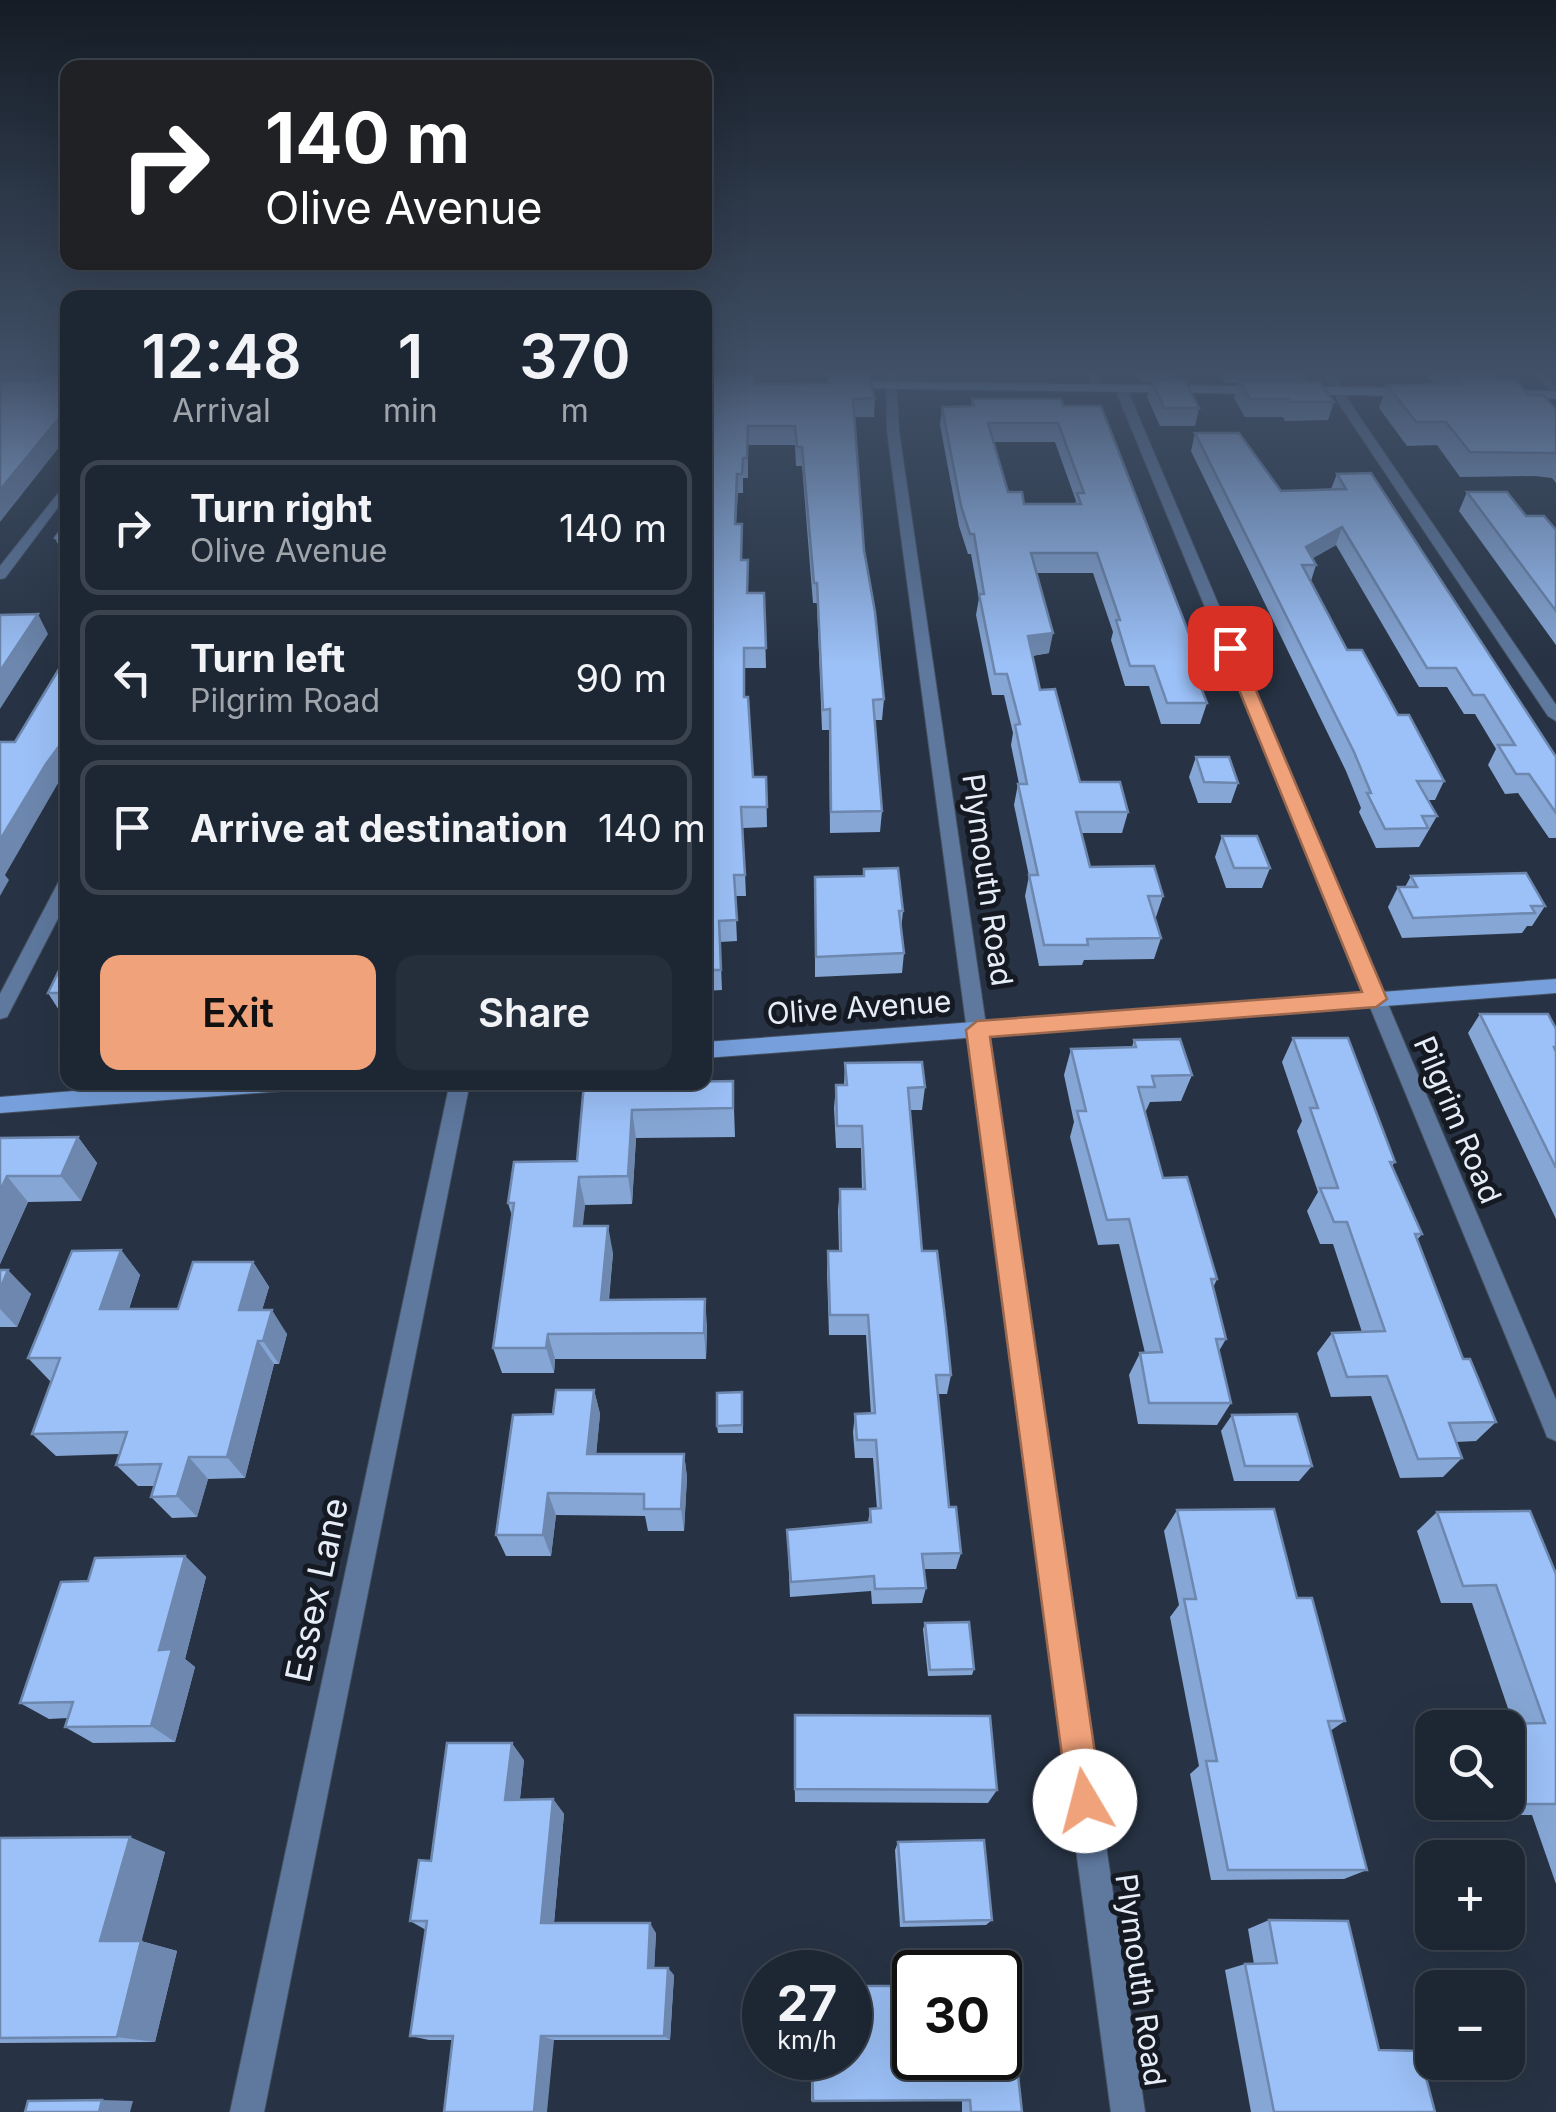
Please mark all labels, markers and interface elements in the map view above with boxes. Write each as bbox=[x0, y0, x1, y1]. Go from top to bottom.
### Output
text: 140 m bbox=[265, 95, 470, 180]
icon: right bbox=[100, 100, 230, 230]
text: Olive Avenue bbox=[265, 180, 543, 235]
text: 12:48 bbox=[141, 320, 302, 392]
text: 1 bbox=[398, 320, 423, 392]
text: 370 bbox=[519, 320, 631, 392]
text: Arrival bbox=[172, 391, 271, 430]
text: min bbox=[383, 391, 438, 430]
text: m bbox=[561, 391, 589, 430]
text: Turn right bbox=[190, 485, 372, 531]
icon: right bbox=[105, 500, 160, 555]
text: 140 m bbox=[559, 505, 667, 551]
text: Olive Avenue bbox=[190, 531, 387, 570]
pin bbox=[1188, 606, 1273, 691]
icon: arrive bbox=[1203, 621, 1258, 676]
text: Turn left bbox=[190, 635, 345, 681]
icon: left bbox=[105, 650, 160, 705]
text: 90 m bbox=[575, 655, 667, 701]
text: Pilgrim Road bbox=[190, 681, 380, 720]
street label: Plymouth Road bbox=[955, 771, 1021, 988]
icon: arrive bbox=[105, 800, 160, 855]
text: Arrive at destination bbox=[190, 805, 568, 851]
text: 140 m bbox=[598, 805, 706, 851]
button: Exit bbox=[100, 955, 376, 1070]
button: Share bbox=[396, 955, 672, 1070]
street label: Olive Avenue bbox=[765, 983, 952, 1031]
street label: Pilgrim Road bbox=[1407, 1031, 1509, 1209]
street label: Essex Lane bbox=[276, 1494, 356, 1686]
map controls bbox=[1415, 1710, 1525, 2080]
button: search bbox=[1415, 1710, 1525, 1820]
position arrow bbox=[1033, 1749, 1137, 1853]
button: + bbox=[1415, 1840, 1525, 1950]
street label: Plymouth Road bbox=[1108, 1871, 1174, 2088]
speed limit sign: 30 bbox=[892, 1950, 1022, 2080]
button: − bbox=[1415, 1970, 1525, 2080]
text: 27 bbox=[777, 1973, 837, 2033]
text: km/h bbox=[777, 2025, 837, 2055]

